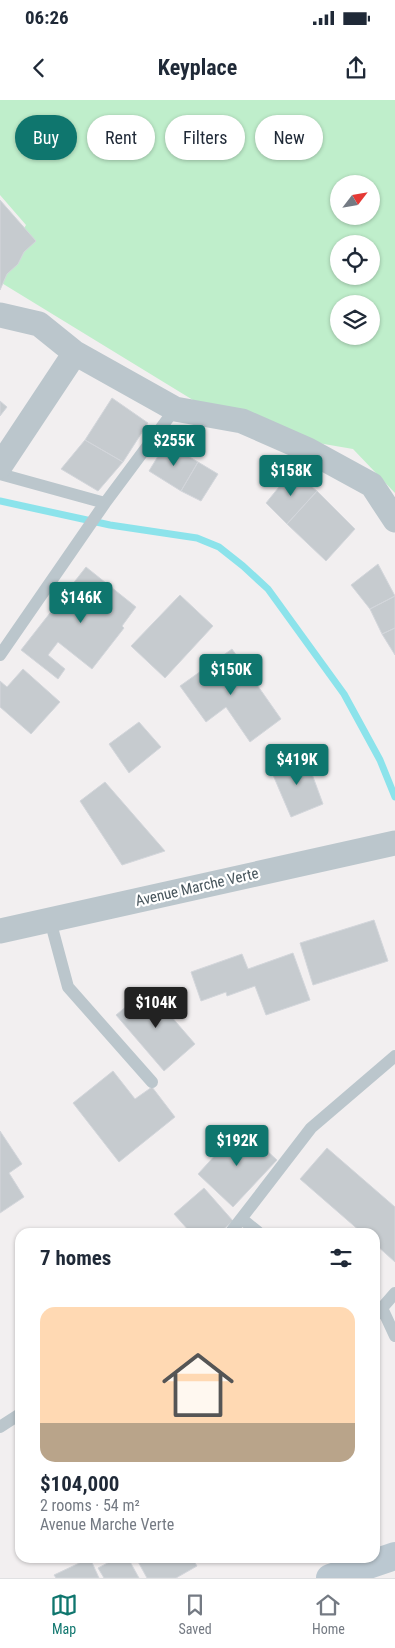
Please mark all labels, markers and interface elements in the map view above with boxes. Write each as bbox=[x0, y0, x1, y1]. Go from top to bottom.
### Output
text: 06:26 bbox=[25, 6, 69, 29]
icon: back bbox=[25, 54, 53, 82]
icon: share bbox=[342, 54, 370, 82]
text: Keyplace bbox=[158, 55, 237, 80]
chip: Buy bbox=[15, 115, 77, 160]
chip: Rent bbox=[87, 115, 155, 160]
chip: Filters bbox=[165, 115, 245, 160]
chip: New bbox=[255, 115, 323, 160]
north arrow bbox=[330, 175, 380, 225]
map controls bbox=[330, 175, 380, 345]
button: locate bbox=[330, 235, 380, 285]
button: layers bbox=[330, 295, 380, 345]
pin: $255K bbox=[139, 424, 209, 467]
text: $255K bbox=[153, 431, 195, 450]
pin: $158K bbox=[256, 454, 326, 497]
text: $158K bbox=[270, 461, 312, 480]
pin: $146K bbox=[46, 582, 116, 624]
text: $146K bbox=[60, 588, 102, 607]
pin: $150K bbox=[196, 654, 266, 696]
text: $150K bbox=[210, 660, 252, 679]
pin: $419K bbox=[262, 744, 332, 786]
text: $419K bbox=[276, 750, 318, 769]
street label: Avenue Marche Verte bbox=[134, 864, 260, 910]
pin: $104K bbox=[121, 986, 191, 1029]
text: $104K bbox=[135, 993, 177, 1012]
pin: $192K bbox=[202, 1124, 272, 1167]
text: $192K bbox=[216, 1131, 258, 1150]
icon: filters bbox=[327, 1244, 355, 1272]
text: 7 homes bbox=[40, 1246, 111, 1270]
icon: home bbox=[153, 1340, 243, 1430]
text: $104,000 bbox=[40, 1472, 119, 1496]
text: 2 rooms · 54 m² bbox=[40, 1496, 140, 1515]
text: Avenue Marche Verte bbox=[40, 1515, 174, 1534]
tab: Map bbox=[50, 1591, 78, 1637]
tab: Saved bbox=[178, 1591, 212, 1637]
tab: Home bbox=[312, 1591, 345, 1637]

